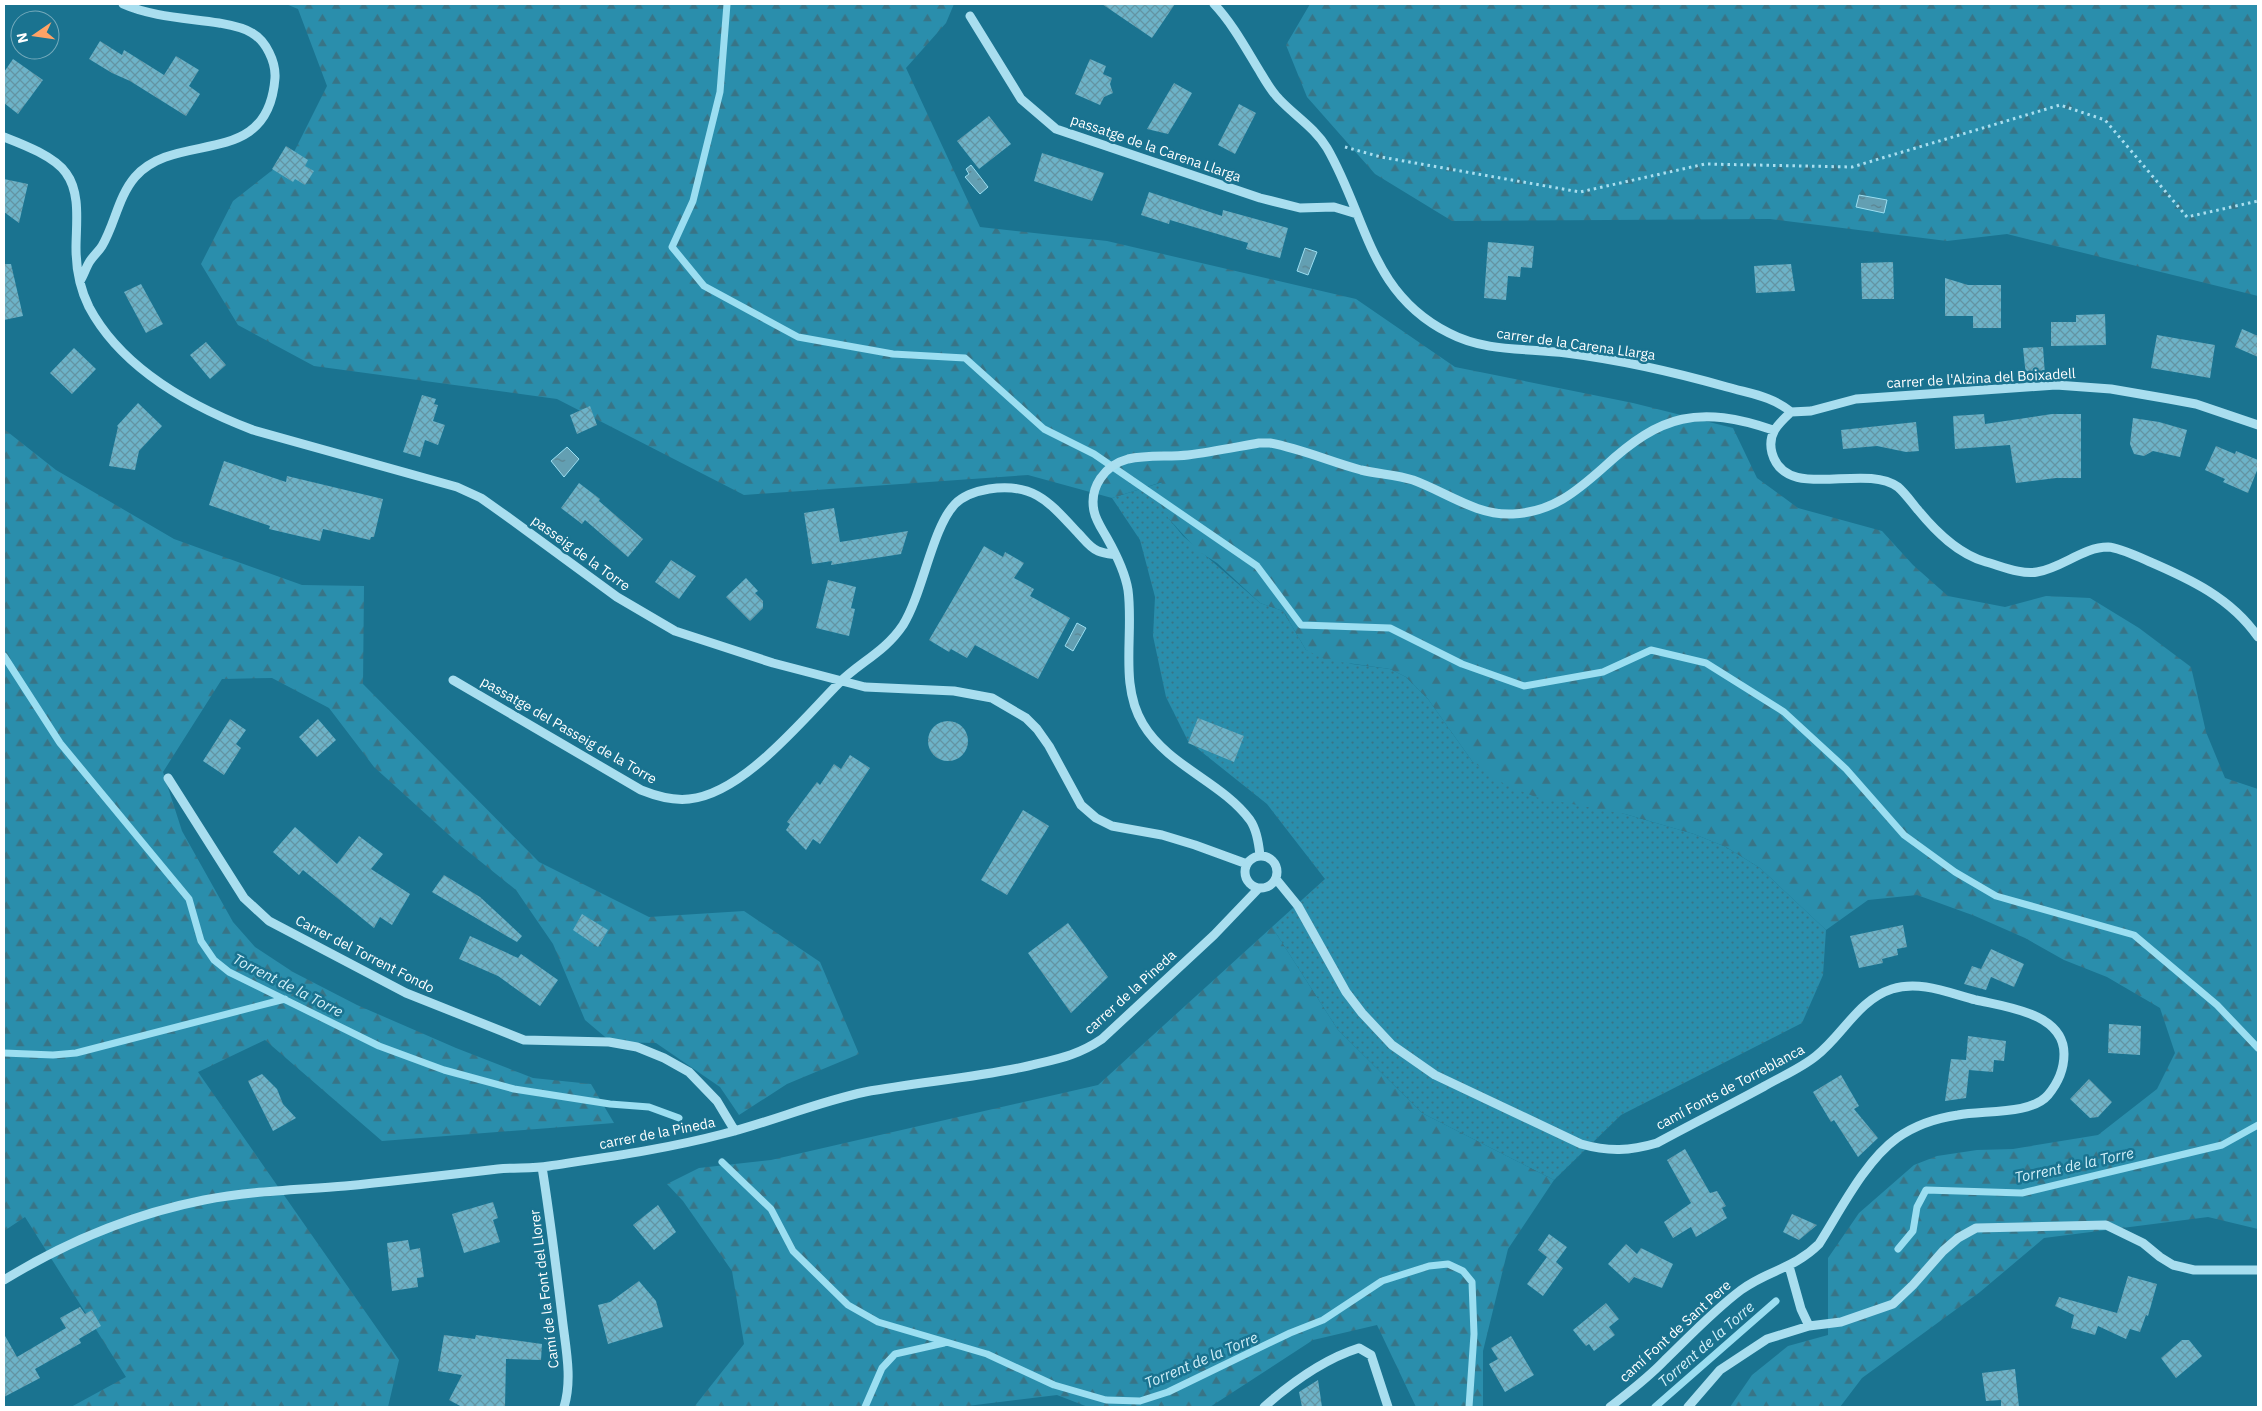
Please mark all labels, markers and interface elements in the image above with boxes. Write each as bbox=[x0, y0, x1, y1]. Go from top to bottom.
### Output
north arrow bbox=[10, 10, 60, 60]
text: N bbox=[12, 31, 32, 45]
street label: passatge de la Carena Llarga bbox=[1068, 110, 1244, 186]
street label: carrer de la Carena Llarga bbox=[1495, 324, 1657, 364]
street label: carrer de l'Alzina del Boixadell bbox=[1886, 364, 2076, 392]
street label: passeig de la Torre bbox=[528, 511, 634, 595]
street label: passatge del Passeig de la Torre bbox=[478, 672, 661, 788]
street label: Carrer del Torrent Fondo bbox=[292, 911, 438, 997]
street label: carrer de la Pineda bbox=[1080, 946, 1180, 1038]
water label: Torrent de la Torre bbox=[230, 949, 347, 1021]
street label: camí Fonts de Torreblanca bbox=[1653, 1040, 1808, 1134]
street label: carrer de la Pineda bbox=[597, 1113, 717, 1153]
water label: Torrent de la Torre bbox=[2013, 1143, 2136, 1187]
street label: Camí de la Font del Llorer bbox=[525, 1209, 563, 1369]
street label: camí Font de Sant Pere bbox=[1615, 1276, 1735, 1386]
water label: Torrent de la Torre bbox=[1654, 1297, 1758, 1391]
water label: Torrent de la Torre bbox=[1141, 1327, 1261, 1392]

